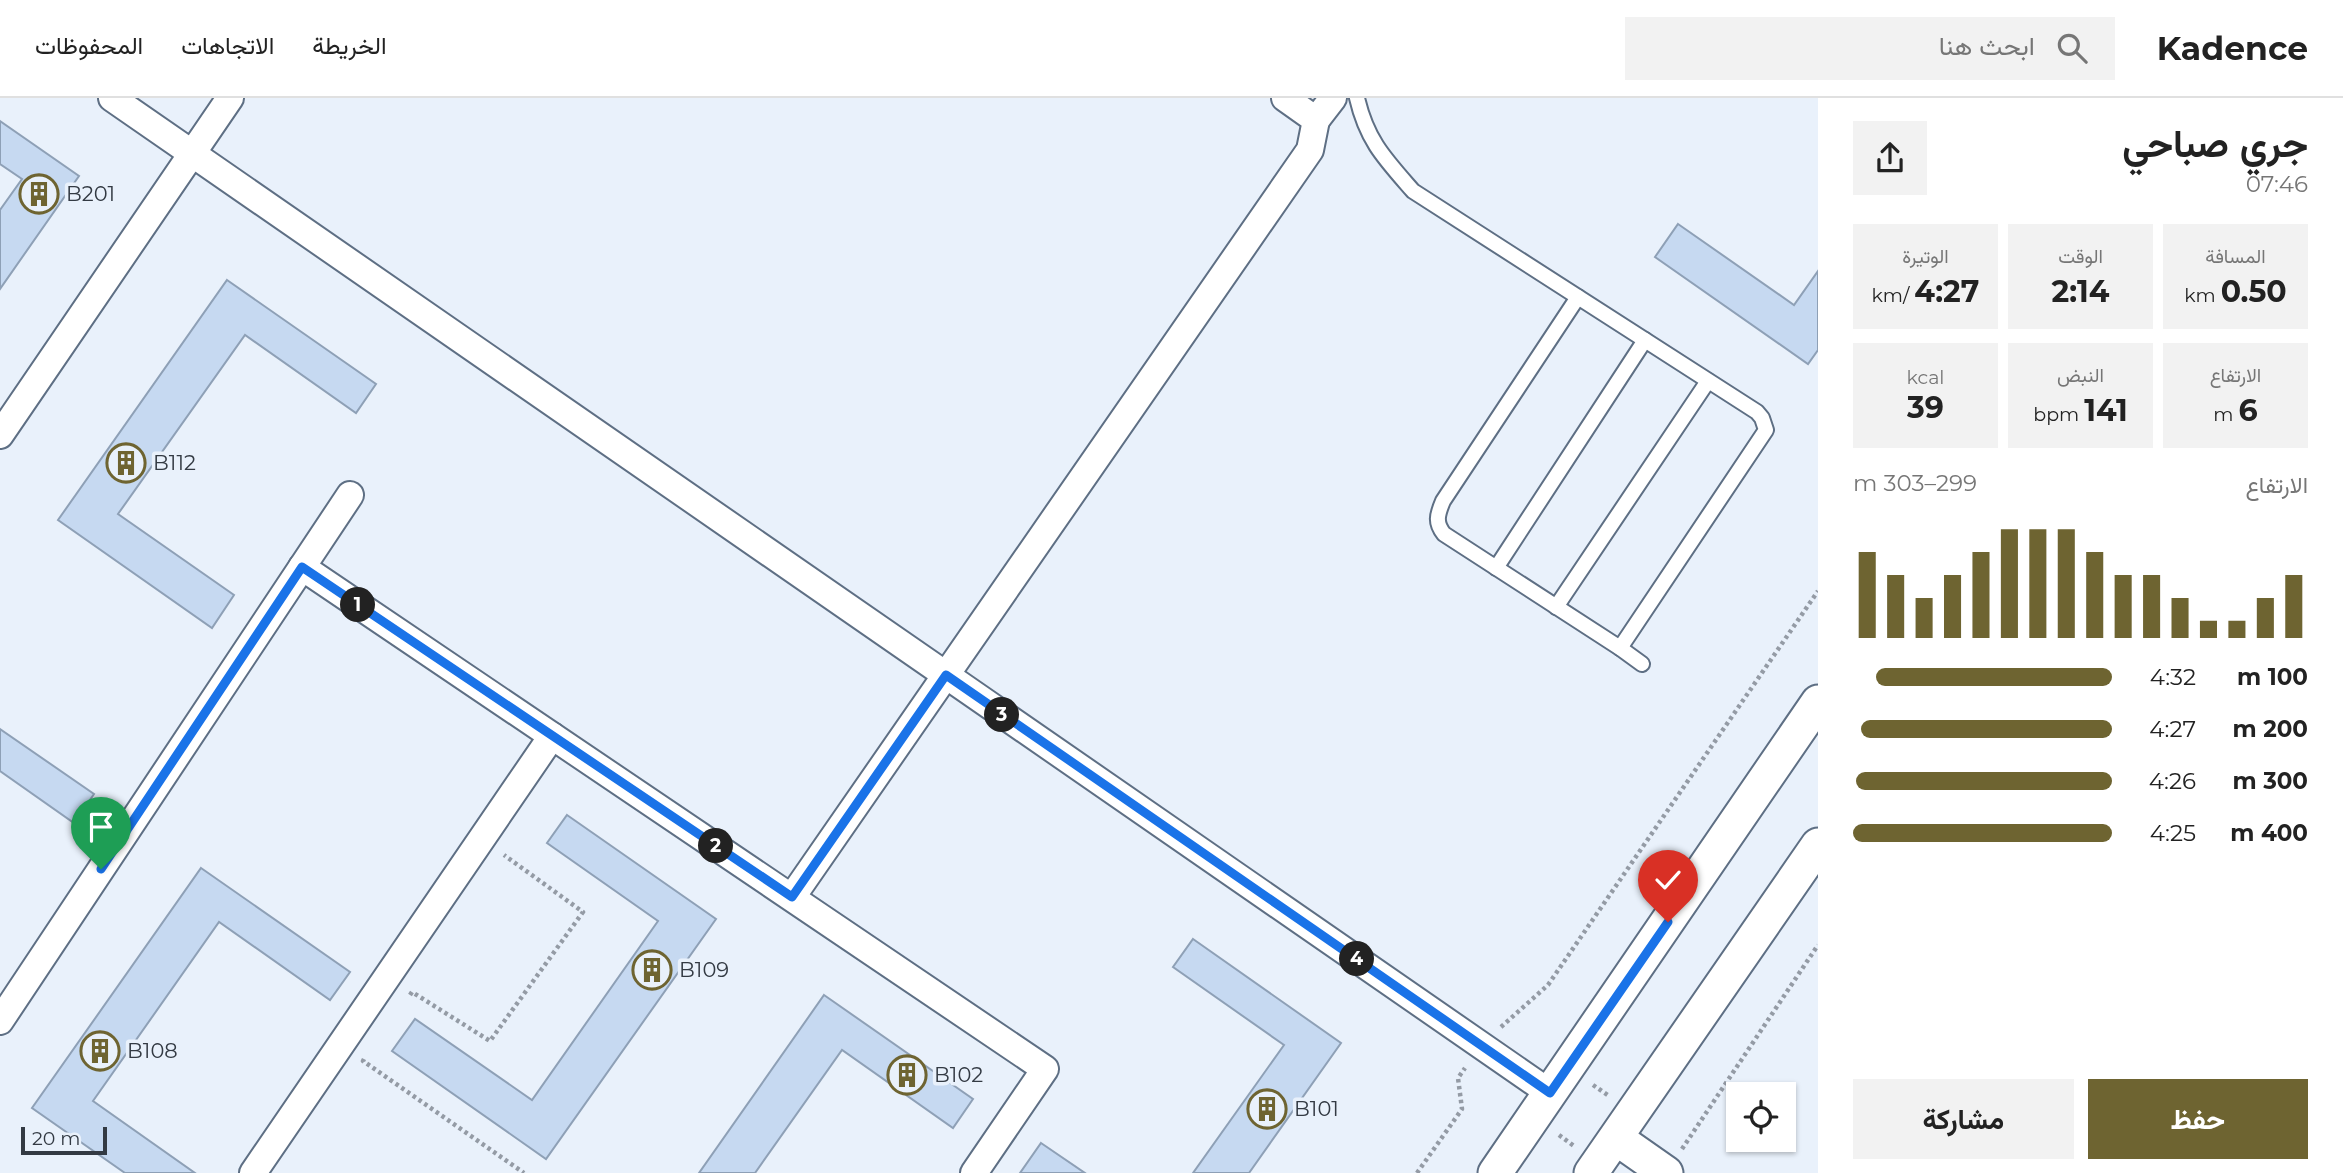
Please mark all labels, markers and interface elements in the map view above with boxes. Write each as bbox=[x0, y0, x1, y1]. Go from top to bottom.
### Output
search box bbox=[1625, 17, 2115, 80]
text: Kadence bbox=[2157, 28, 2308, 68]
icon: search bbox=[2053, 29, 2091, 67]
text: ابحث هنا bbox=[1939, 30, 2035, 62]
text: المحفوظات bbox=[35, 31, 143, 60]
text: الاتجاهات bbox=[181, 31, 274, 60]
text: الخريطة bbox=[312, 31, 387, 60]
text: جري صباحي bbox=[2122, 120, 2308, 167]
button: share bbox=[1853, 121, 1927, 195]
text: 07:46 bbox=[2246, 170, 2308, 198]
building icon: B201 bbox=[18, 173, 60, 215]
place label: B201 bbox=[66, 181, 115, 206]
text: الوتيرة bbox=[1902, 245, 1949, 268]
text: الوقت bbox=[2058, 245, 2103, 268]
text: المسافة bbox=[2205, 245, 2266, 268]
text: 4:27 bbox=[1914, 273, 1979, 310]
text: 2:14 bbox=[2052, 273, 2110, 310]
text: 0.50 bbox=[2221, 273, 2287, 310]
text: /km bbox=[1872, 284, 1914, 307]
text: km bbox=[2184, 284, 2221, 307]
text: النبض bbox=[2057, 364, 2104, 387]
text: الارتفاع bbox=[2210, 364, 2261, 387]
text: kcal bbox=[1907, 366, 1944, 389]
text: 39 bbox=[1907, 389, 1944, 426]
text: 141 bbox=[2084, 392, 2128, 429]
text: 6 bbox=[2239, 392, 2258, 429]
text: bpm bbox=[2033, 403, 2084, 426]
text: m bbox=[2213, 403, 2239, 426]
building icon: B112 bbox=[105, 442, 147, 484]
place label: B112 bbox=[153, 450, 196, 475]
text: 299–303 m bbox=[1853, 469, 1977, 497]
text: الارتفاع bbox=[2246, 471, 2308, 499]
pin: 1 bbox=[340, 588, 376, 622]
text: 1 bbox=[354, 593, 361, 616]
text: 4:32 bbox=[2150, 663, 2196, 691]
text: 100 m bbox=[2237, 663, 2308, 691]
pin: 3 bbox=[984, 698, 1020, 732]
text: 3 bbox=[996, 703, 1007, 726]
text: 4:27 bbox=[2149, 715, 2196, 743]
text: 200 m bbox=[2233, 715, 2308, 743]
text: 4:26 bbox=[2149, 767, 2196, 795]
text: 300 m bbox=[2232, 767, 2308, 795]
pin bbox=[71, 797, 131, 869]
icon: arrive bbox=[82, 808, 120, 846]
text: 4:25 bbox=[2150, 819, 2196, 847]
text: 400 m bbox=[2230, 819, 2308, 847]
pin: 2 bbox=[698, 828, 734, 864]
text: 2 bbox=[710, 834, 721, 857]
pin bbox=[1638, 850, 1698, 922]
icon: check bbox=[1649, 861, 1687, 899]
pin: 4 bbox=[1340, 942, 1374, 976]
text: 4 bbox=[1350, 947, 1363, 970]
building icon: B109 bbox=[631, 949, 673, 991]
place label: B109 bbox=[679, 957, 729, 982]
building icon: B108 bbox=[79, 1030, 121, 1072]
place label: B108 bbox=[127, 1038, 178, 1063]
building icon: B102 bbox=[886, 1054, 928, 1096]
place label: B102 bbox=[934, 1062, 983, 1087]
button: مشاركة bbox=[1853, 1079, 2074, 1159]
button: حفظ bbox=[2088, 1079, 2308, 1159]
map controls bbox=[1726, 1082, 1796, 1152]
button: locate bbox=[1726, 1082, 1796, 1152]
building icon: B101 bbox=[1246, 1088, 1288, 1130]
place label: B101 bbox=[1294, 1096, 1339, 1121]
scale bar bbox=[21, 1124, 107, 1156]
text: 20 m bbox=[32, 1127, 80, 1150]

